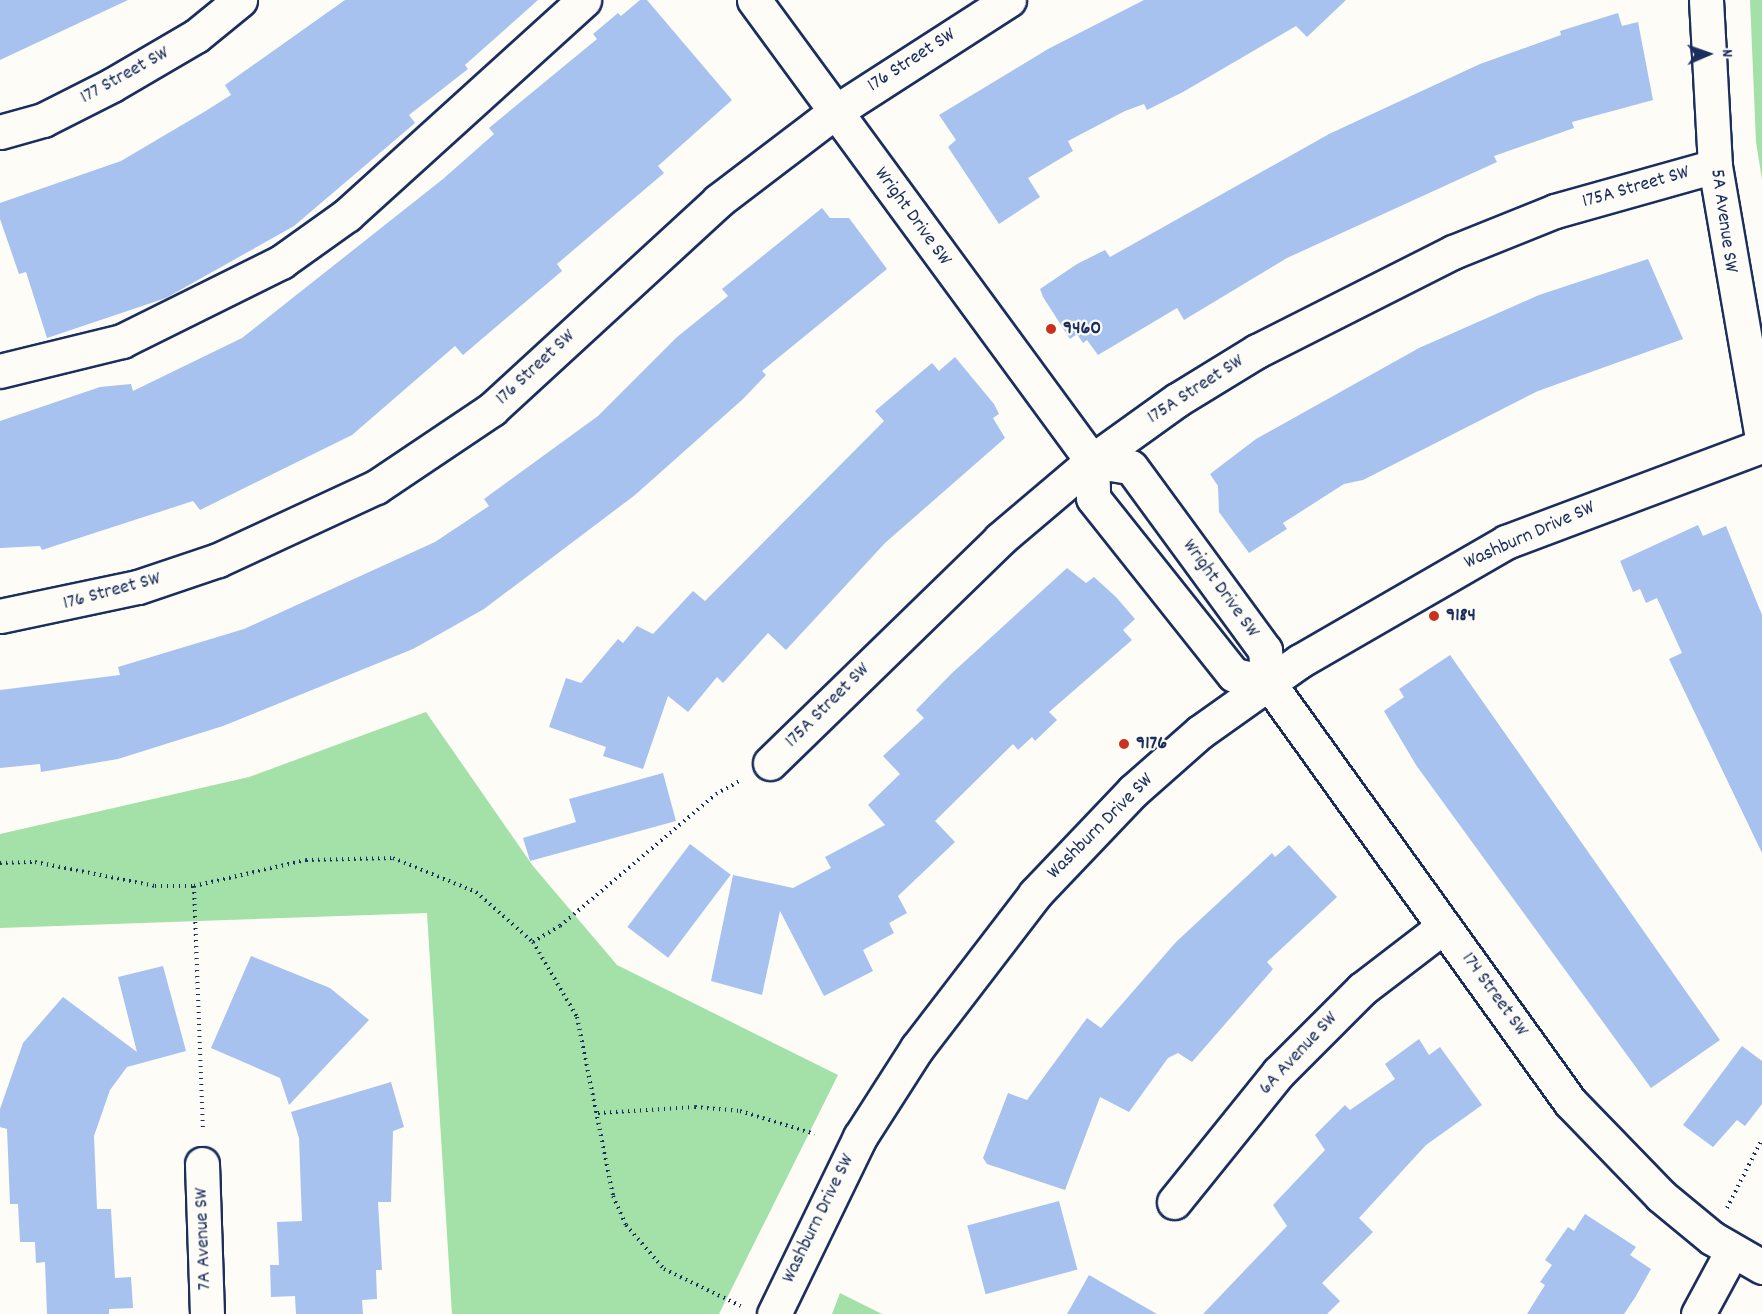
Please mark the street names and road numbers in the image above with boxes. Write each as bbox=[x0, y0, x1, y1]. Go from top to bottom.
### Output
street label: 176 Street SW bbox=[864, 24, 960, 98]
street label: 177 Street SW bbox=[76, 42, 174, 110]
street label: 175A Street SW bbox=[1580, 161, 1692, 215]
street label: Wright Drive SW bbox=[868, 163, 956, 271]
street label: 5A Avenue SW bbox=[1704, 168, 1742, 274]
street label: 176 Street SW bbox=[491, 325, 581, 411]
street label: 175A Street SW bbox=[1143, 350, 1249, 430]
street label: Washburn Drive SW bbox=[1461, 496, 1599, 576]
street label: Wright Drive SW bbox=[1176, 535, 1264, 643]
street label: 176 Street SW bbox=[61, 567, 163, 617]
street label: 175A Street SW bbox=[781, 659, 875, 753]
street label: Washburn Drive SW bbox=[1043, 769, 1159, 885]
street label: 174 Street SW bbox=[1455, 948, 1533, 1042]
street label: 6A Avenue SW bbox=[1254, 1007, 1344, 1101]
street label: Washburn Drive SW bbox=[777, 1151, 861, 1287]
street label: 7A Avenue SW bbox=[190, 1187, 218, 1291]

